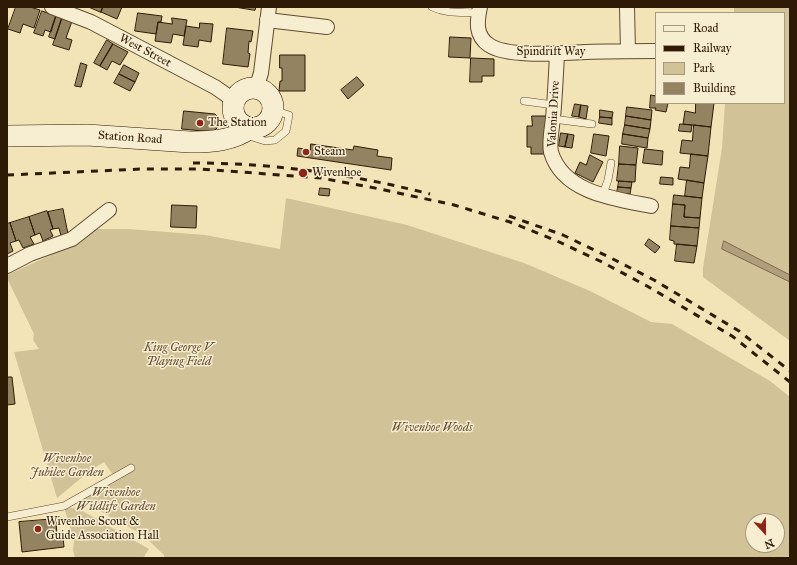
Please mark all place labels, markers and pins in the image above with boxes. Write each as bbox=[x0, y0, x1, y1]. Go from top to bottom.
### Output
place label: The Station bbox=[208, 116, 267, 130]
marker: The Station bbox=[195, 118, 205, 128]
place label: Steam bbox=[314, 145, 345, 159]
marker: Steam bbox=[301, 147, 311, 157]
place label: Wivenhoe bbox=[312, 166, 361, 180]
marker: Wivenhoe bbox=[297, 167, 309, 179]
place label: Wivenhoe Scout & Guide Association Hall bbox=[46, 515, 159, 543]
marker: Wivenhoe Scout & Guide Association Hall bbox=[33, 524, 43, 534]

